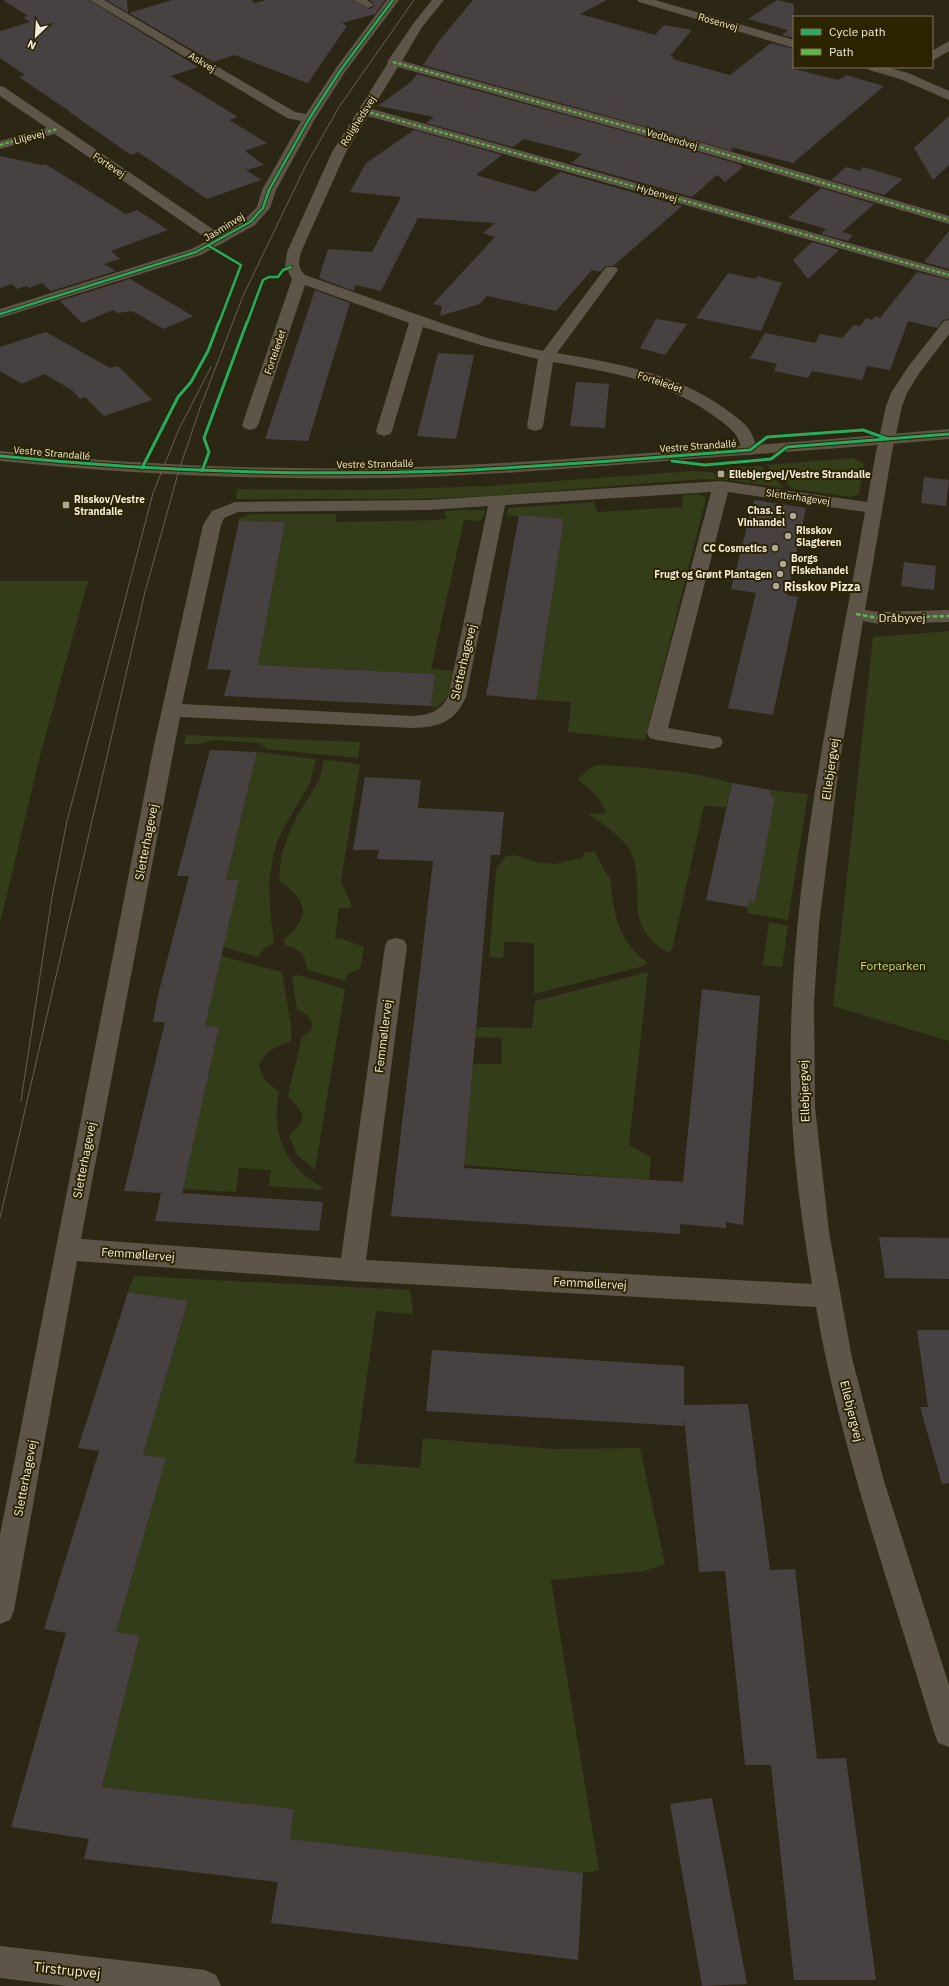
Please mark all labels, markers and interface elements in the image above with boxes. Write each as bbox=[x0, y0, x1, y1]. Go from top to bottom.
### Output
street label: Rosenvej bbox=[697, 10, 739, 34]
north arrow bbox=[16, 16, 56, 56]
legend bbox=[793, 16, 933, 68]
text: Cycle path bbox=[829, 24, 886, 39]
text: N bbox=[25, 37, 38, 53]
text: Path bbox=[829, 44, 854, 59]
street label: Askvej bbox=[186, 49, 218, 75]
street label: Rolighedsvej bbox=[337, 93, 379, 149]
street label: Vedbendvej bbox=[645, 125, 699, 153]
street label: Liljevej bbox=[12, 127, 46, 147]
street label: Fortevej bbox=[90, 149, 128, 181]
street label: Hybenvej bbox=[635, 181, 679, 205]
street label: Jasminvej bbox=[201, 210, 247, 244]
street label: Forteledet bbox=[261, 327, 289, 376]
street label: Forteledet bbox=[636, 368, 685, 396]
street label: Vestre Strandallé bbox=[659, 437, 737, 455]
street label: Vestre Strandallé bbox=[13, 443, 91, 463]
street label: Vestre Strandallé bbox=[336, 457, 414, 471]
place label: Ellebjergvej/Vestre Strandalle bbox=[729, 468, 871, 481]
marker: Ellebjergvej/Vestre Strandalle bbox=[716, 469, 726, 479]
street label: Sletterhagevej bbox=[765, 486, 831, 508]
place label: Risskov/Vestre Strandalle bbox=[74, 493, 145, 518]
marker: Risskov/Vestre Strandalle bbox=[61, 500, 71, 510]
place label: Chas. E. Vinhandel bbox=[737, 504, 785, 529]
marker: Chas. E. Vinhandel bbox=[788, 511, 798, 521]
place label: Risskov Slagteren bbox=[796, 524, 841, 549]
marker: Risskov Slagteren bbox=[783, 531, 793, 541]
place label: CC Cosmetics bbox=[703, 542, 767, 555]
marker: CC Cosmetics bbox=[770, 543, 780, 553]
place label: Borgs Fiskehandel bbox=[791, 552, 848, 577]
marker: Borgs Fiskehandel bbox=[778, 559, 788, 569]
place label: Frugt og Grønt Plantagen bbox=[654, 568, 772, 581]
marker: Frugt og Grønt Plantagen bbox=[775, 569, 785, 579]
place label: Risskov Pizza bbox=[784, 579, 861, 594]
marker: Risskov Pizza bbox=[771, 581, 781, 591]
street label: Dråbyvej bbox=[878, 610, 926, 625]
street label: Sletterhagevej bbox=[447, 623, 479, 701]
street label: Ellebjergvej bbox=[818, 737, 842, 801]
street label: Sletterhagevej bbox=[131, 803, 161, 881]
park label: Forteparken bbox=[860, 958, 926, 973]
street label: Femmøllervej bbox=[371, 998, 395, 1074]
street label: Ellebjergvej bbox=[795, 1060, 813, 1122]
street label: Sletterhagevej bbox=[69, 1121, 99, 1199]
street label: Femmøllervej bbox=[101, 1244, 175, 1264]
street label: Femmøllervej bbox=[553, 1274, 627, 1292]
street label: Ellebjergvej bbox=[837, 1379, 867, 1443]
street label: Sletterhagevej bbox=[10, 1439, 40, 1517]
street label: Tirstrupvej bbox=[33, 1958, 101, 1982]

